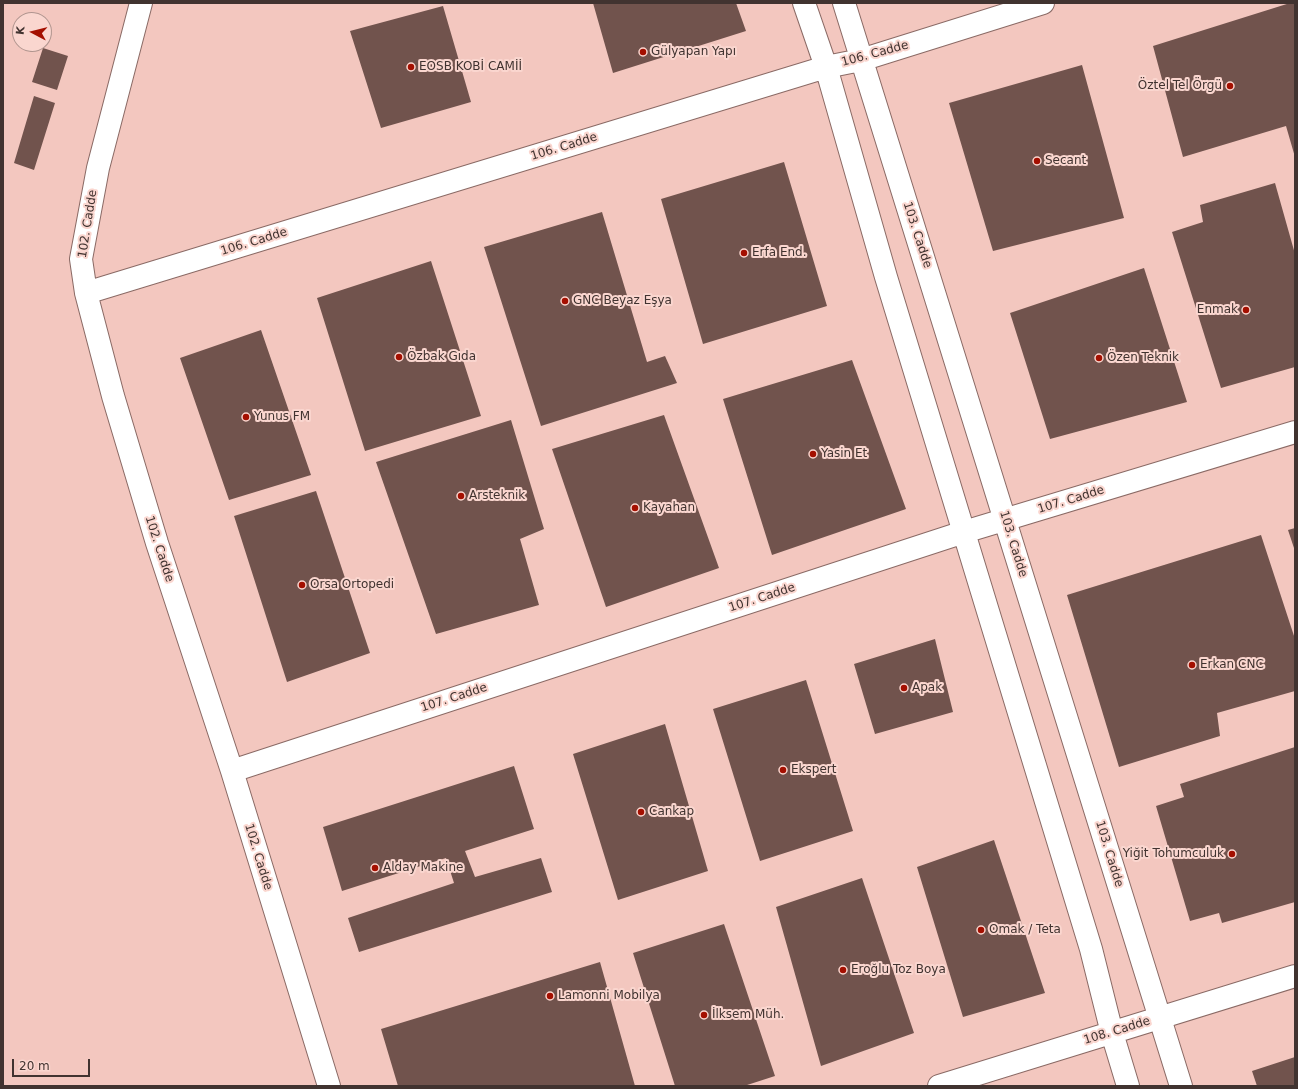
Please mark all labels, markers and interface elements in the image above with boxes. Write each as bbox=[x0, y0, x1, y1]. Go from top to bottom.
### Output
north arrow bbox=[12, 12, 52, 52]
text: K bbox=[14, 26, 28, 36]
street label: 106. Cadde bbox=[840, 38, 910, 70]
place label: Gülyapan Yapı bbox=[651, 45, 736, 59]
marker: Gülyapan Yapı bbox=[638, 47, 648, 57]
place label: EOSB KOBİ CAMİİ bbox=[419, 60, 522, 74]
marker: EOSB KOBİ CAMİİ bbox=[406, 62, 416, 72]
place label: Öztel Tel Örgü bbox=[1138, 79, 1222, 93]
marker: Öztel Tel Örgü bbox=[1225, 81, 1235, 91]
street label: 106. Cadde bbox=[529, 130, 599, 164]
place label: Secant bbox=[1045, 154, 1086, 168]
marker: Secant bbox=[1032, 156, 1042, 166]
street label: 102. Cadde bbox=[76, 189, 100, 259]
street label: 103. Cadde bbox=[900, 200, 934, 270]
street label: 106. Cadde bbox=[219, 225, 289, 259]
place label: Erfa End. bbox=[752, 246, 807, 260]
marker: Erfa End. bbox=[739, 248, 749, 258]
place label: GNC Beyaz Eşya bbox=[573, 294, 672, 308]
marker: GNC Beyaz Eşya bbox=[560, 296, 570, 306]
place label: Enmak bbox=[1197, 303, 1238, 317]
marker: Enmak bbox=[1241, 305, 1251, 315]
place label: Özbak Gıda bbox=[407, 350, 476, 364]
place label: Özen Teknik bbox=[1107, 351, 1179, 365]
marker: Özbak Gıda bbox=[394, 352, 404, 362]
marker: Özen Teknik bbox=[1094, 353, 1104, 363]
place label: Yunus FM bbox=[254, 410, 310, 424]
marker: Yunus FM bbox=[241, 412, 251, 422]
place label: Yasin Et bbox=[821, 447, 867, 461]
marker: Yasin Et bbox=[808, 449, 818, 459]
street label: 107. Cadde bbox=[1036, 483, 1106, 517]
place label: Arsteknik bbox=[469, 489, 525, 503]
marker: Arsteknik bbox=[456, 491, 466, 501]
place label: Kayahan bbox=[643, 501, 695, 515]
marker: Kayahan bbox=[630, 503, 640, 513]
street label: 103. Cadde bbox=[996, 509, 1030, 579]
street label: 102. Cadde bbox=[142, 514, 176, 584]
place label: Orsa Ortopedi bbox=[310, 578, 394, 592]
marker: Orsa Ortopedi bbox=[297, 580, 307, 590]
street label: 107. Cadde bbox=[727, 581, 797, 615]
place label: Erkan CNC bbox=[1200, 658, 1264, 672]
marker: Erkan CNC bbox=[1187, 660, 1197, 670]
street label: 107. Cadde bbox=[419, 681, 489, 715]
place label: Apak bbox=[912, 681, 942, 695]
marker: Apak bbox=[899, 683, 909, 693]
place label: Ekspert bbox=[791, 763, 836, 777]
marker: Ekspert bbox=[778, 765, 788, 775]
place label: Cankap bbox=[649, 805, 694, 819]
marker: Cankap bbox=[636, 807, 646, 817]
street label: 103. Cadde bbox=[1092, 819, 1126, 889]
street label: 102. Cadde bbox=[241, 822, 275, 892]
place label: Yiğit Tohumculuk bbox=[1123, 847, 1224, 861]
marker: Yiğit Tohumculuk bbox=[1227, 849, 1237, 859]
place label: Alday Makine bbox=[383, 861, 463, 875]
marker: Alday Makine bbox=[370, 863, 380, 873]
place label: Omak / Teta bbox=[989, 923, 1061, 937]
marker: Omak / Teta bbox=[976, 925, 986, 935]
place label: Eroğlu Toz Boya bbox=[851, 963, 946, 977]
marker: Eroğlu Toz Boya bbox=[838, 965, 848, 975]
place label: Lamonni Mobilya bbox=[558, 989, 660, 1003]
marker: Lamonni Mobilya bbox=[545, 991, 555, 1001]
place label: İlksem Müh. bbox=[712, 1008, 784, 1022]
marker: İlksem Müh. bbox=[699, 1010, 709, 1020]
street label: 108. Cadde bbox=[1082, 1014, 1152, 1048]
scale bar bbox=[14, 1051, 92, 1077]
text: 20 m bbox=[19, 1059, 50, 1073]

